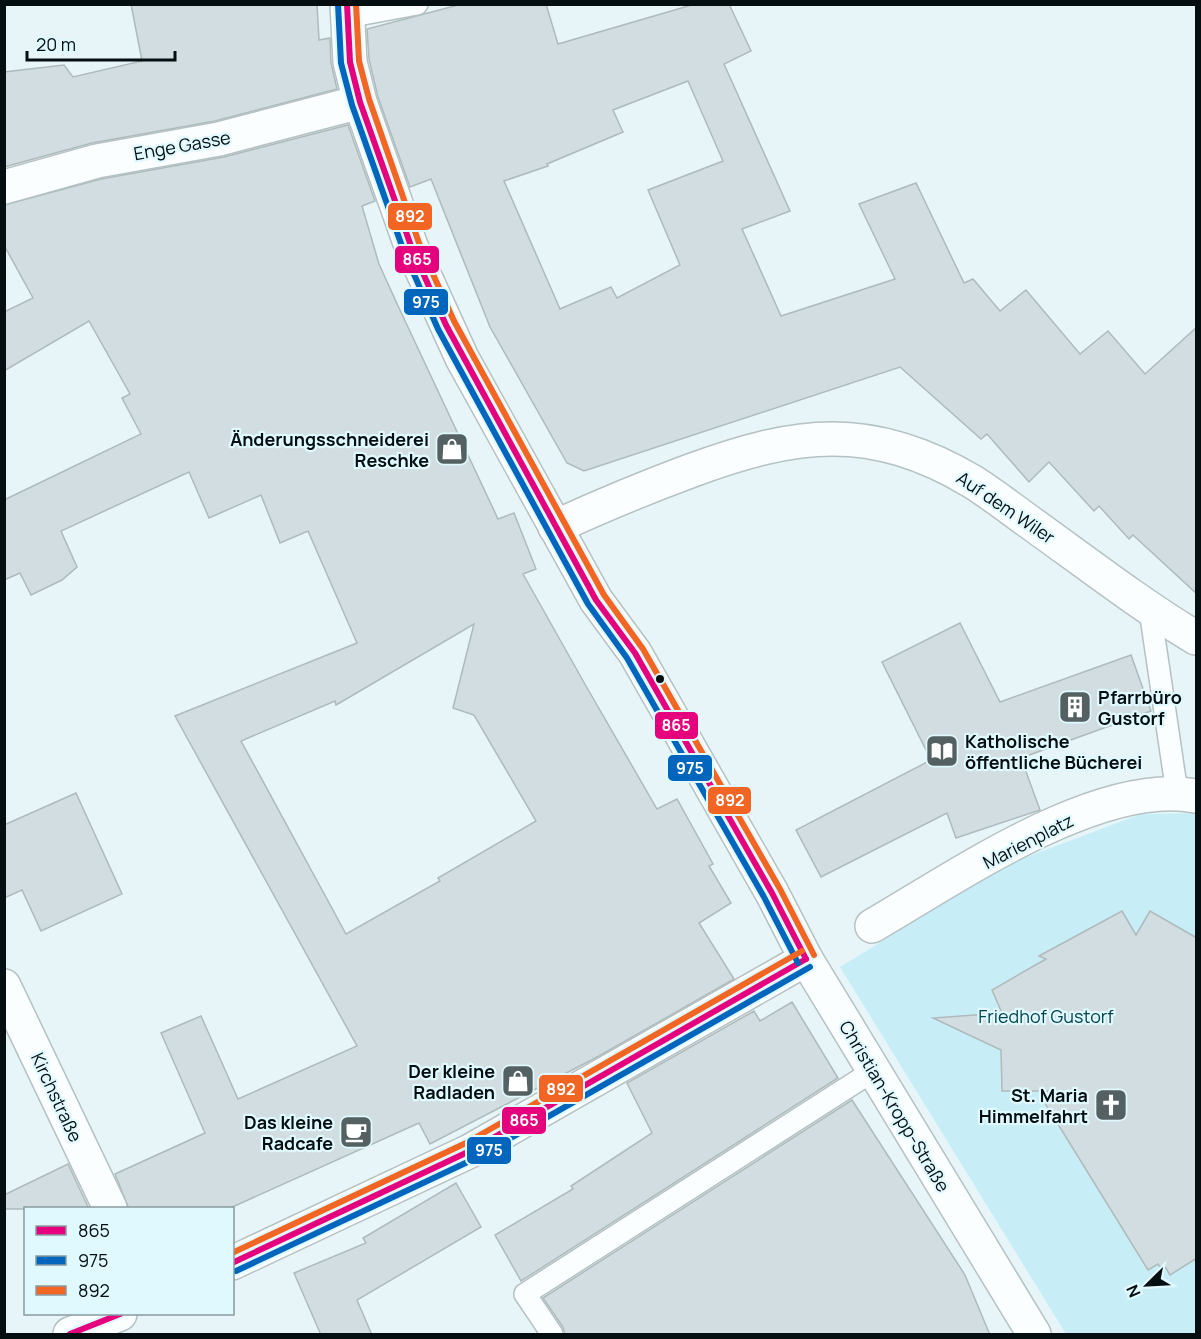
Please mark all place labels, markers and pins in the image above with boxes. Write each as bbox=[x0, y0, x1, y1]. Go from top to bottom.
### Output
place label: Änderungsschneiderei Reschke bbox=[230, 427, 429, 472]
shop icon: Änderungsschneiderei Reschke bbox=[434, 431, 470, 467]
unlabelled marker bbox=[654, 673, 666, 685]
place label: Pfarrbüro Gustorf bbox=[1098, 685, 1182, 730]
building icon: Pfarrbüro Gustorf bbox=[1057, 689, 1093, 725]
place label: Katholische öffentliche Bücherei bbox=[965, 729, 1142, 774]
library icon: Katholische öffentliche Bücherei bbox=[924, 733, 960, 769]
place label: Der kleine Radladen bbox=[408, 1059, 495, 1104]
shop icon: Der kleine Radladen bbox=[500, 1063, 536, 1099]
place label: St. Maria Himmelfahrt bbox=[979, 1083, 1088, 1128]
church icon: St. Maria Himmelfahrt bbox=[1093, 1087, 1129, 1123]
place label: Das kleine Radcafe bbox=[244, 1110, 333, 1155]
cafe icon: Das kleine Radcafe bbox=[338, 1114, 374, 1150]

